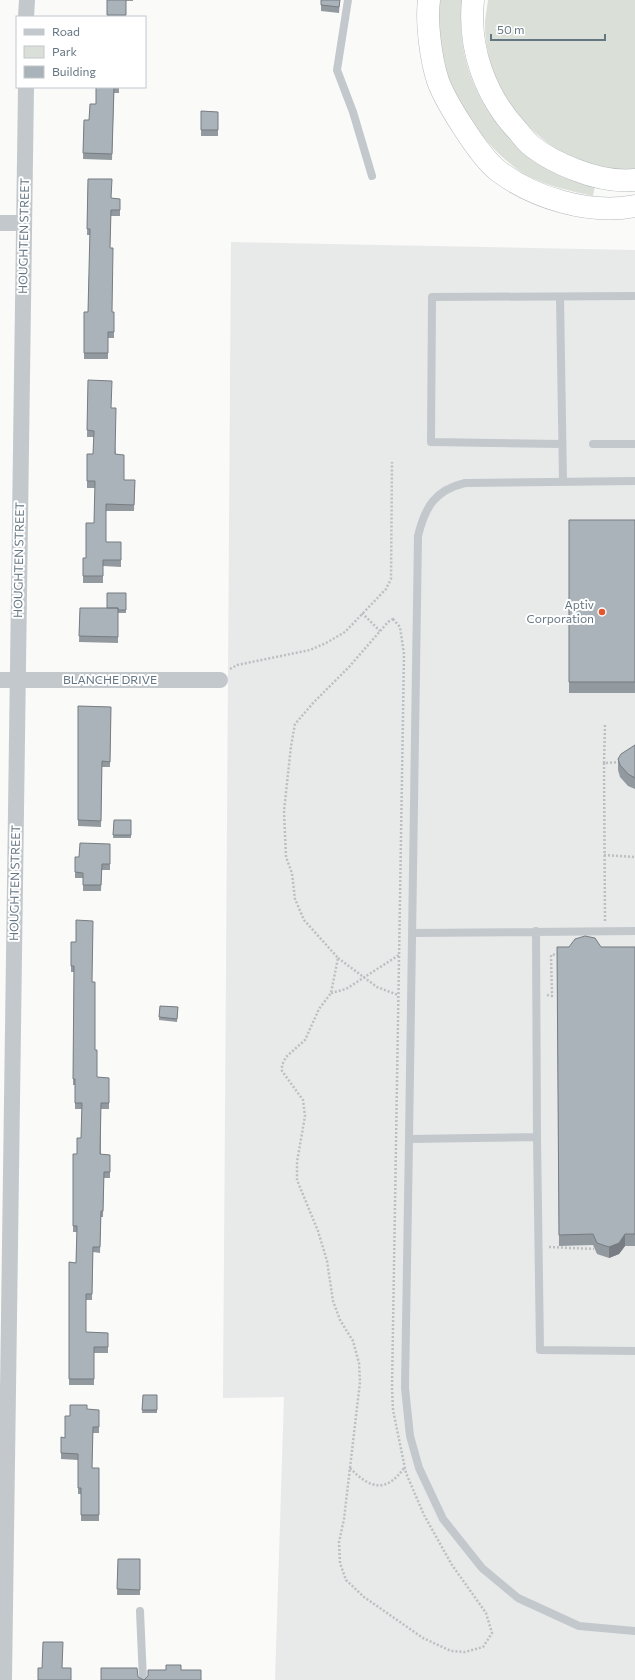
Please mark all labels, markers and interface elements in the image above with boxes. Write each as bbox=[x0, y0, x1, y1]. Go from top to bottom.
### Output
legend bbox=[16, 16, 146, 88]
scale bar bbox=[491, 16, 605, 42]
text: 50 m bbox=[497, 22, 525, 36]
text: Road bbox=[52, 24, 80, 38]
text: Park bbox=[52, 44, 78, 58]
text: Building bbox=[52, 64, 96, 78]
street label: HOUGHTEN STREET bbox=[15, 178, 31, 294]
street label: HOUGHTEN STREET bbox=[10, 502, 26, 618]
place label: Aptiv Corporation bbox=[527, 597, 594, 625]
marker: Aptiv Corporation bbox=[597, 607, 607, 617]
street label: BLANCHE DRIVE bbox=[63, 672, 157, 686]
street label: HOUGHTEN STREET bbox=[6, 825, 22, 941]

